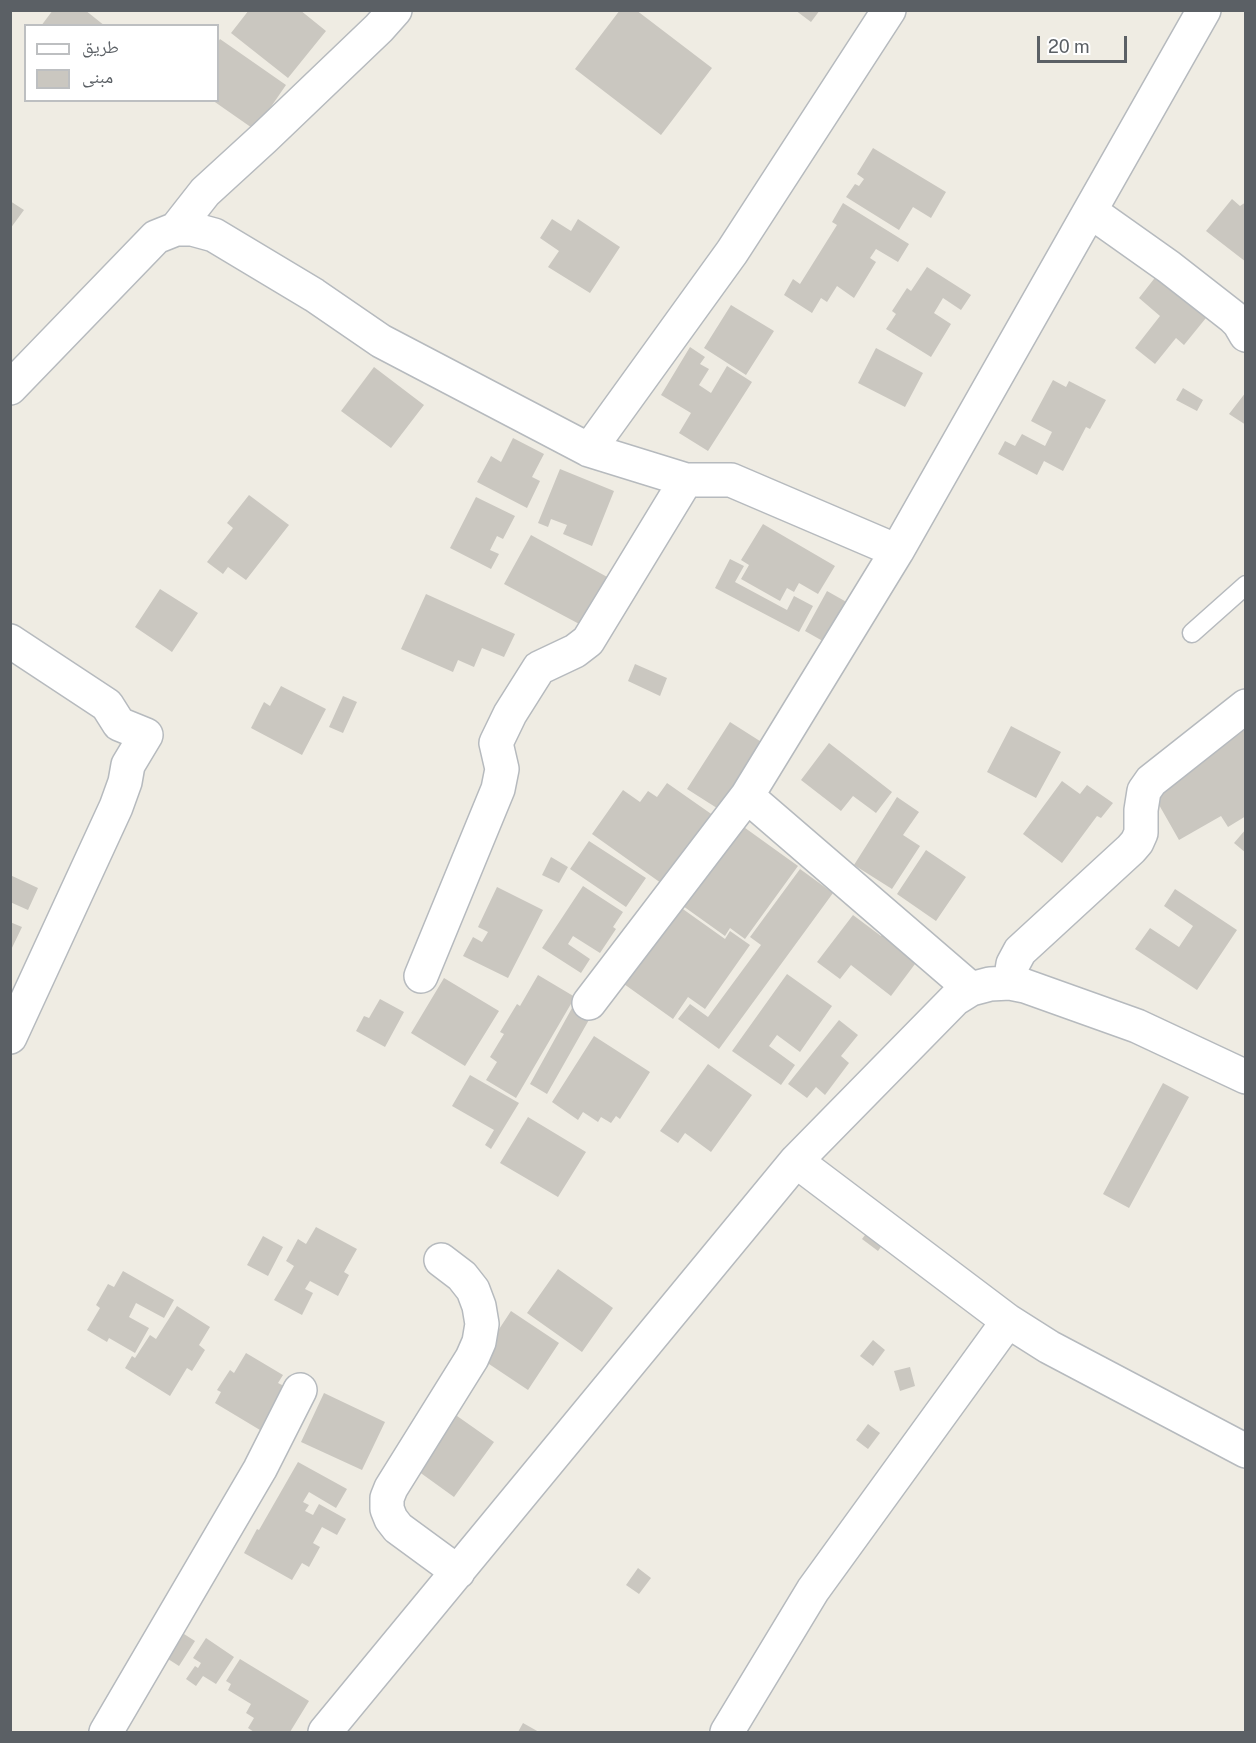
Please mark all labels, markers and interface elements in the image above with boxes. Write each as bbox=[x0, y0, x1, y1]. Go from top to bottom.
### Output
legend bbox=[24, 24, 219, 102]
scale bar bbox=[1040, 24, 1130, 62]
text: طريق bbox=[82, 36, 119, 57]
text: 20 m bbox=[1048, 36, 1090, 57]
text: مبنى bbox=[82, 66, 113, 87]

